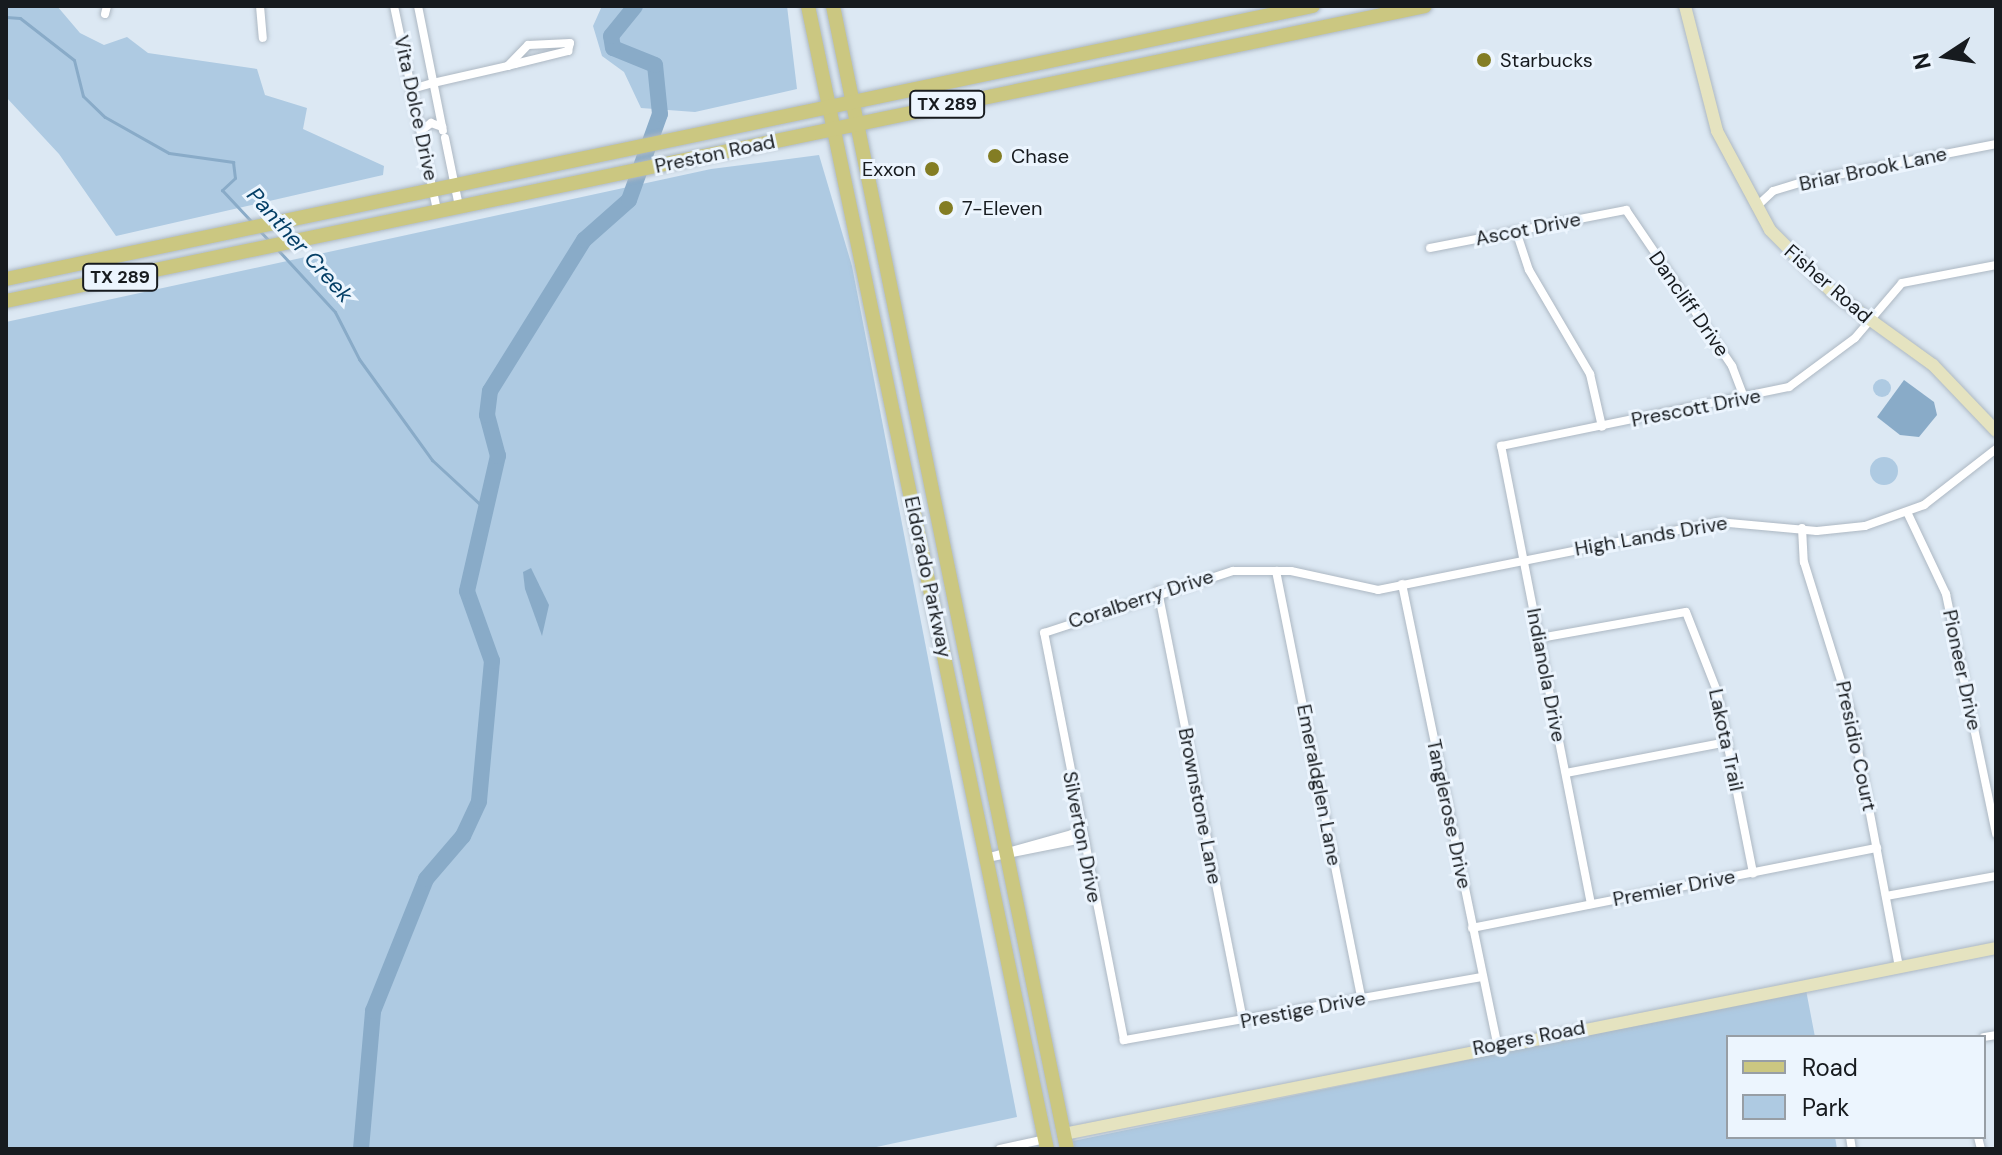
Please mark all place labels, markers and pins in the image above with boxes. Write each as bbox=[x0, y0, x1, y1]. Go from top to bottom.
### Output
place label: Starbucks bbox=[1500, 48, 1593, 72]
marker: Starbucks bbox=[1475, 51, 1493, 69]
place label: Chase bbox=[1011, 144, 1069, 168]
marker: Chase bbox=[986, 147, 1004, 165]
place label: Exxon bbox=[862, 157, 916, 181]
marker: Exxon bbox=[923, 160, 941, 178]
place label: 7-Eleven bbox=[962, 196, 1042, 220]
marker: 7-Eleven bbox=[937, 199, 955, 217]

